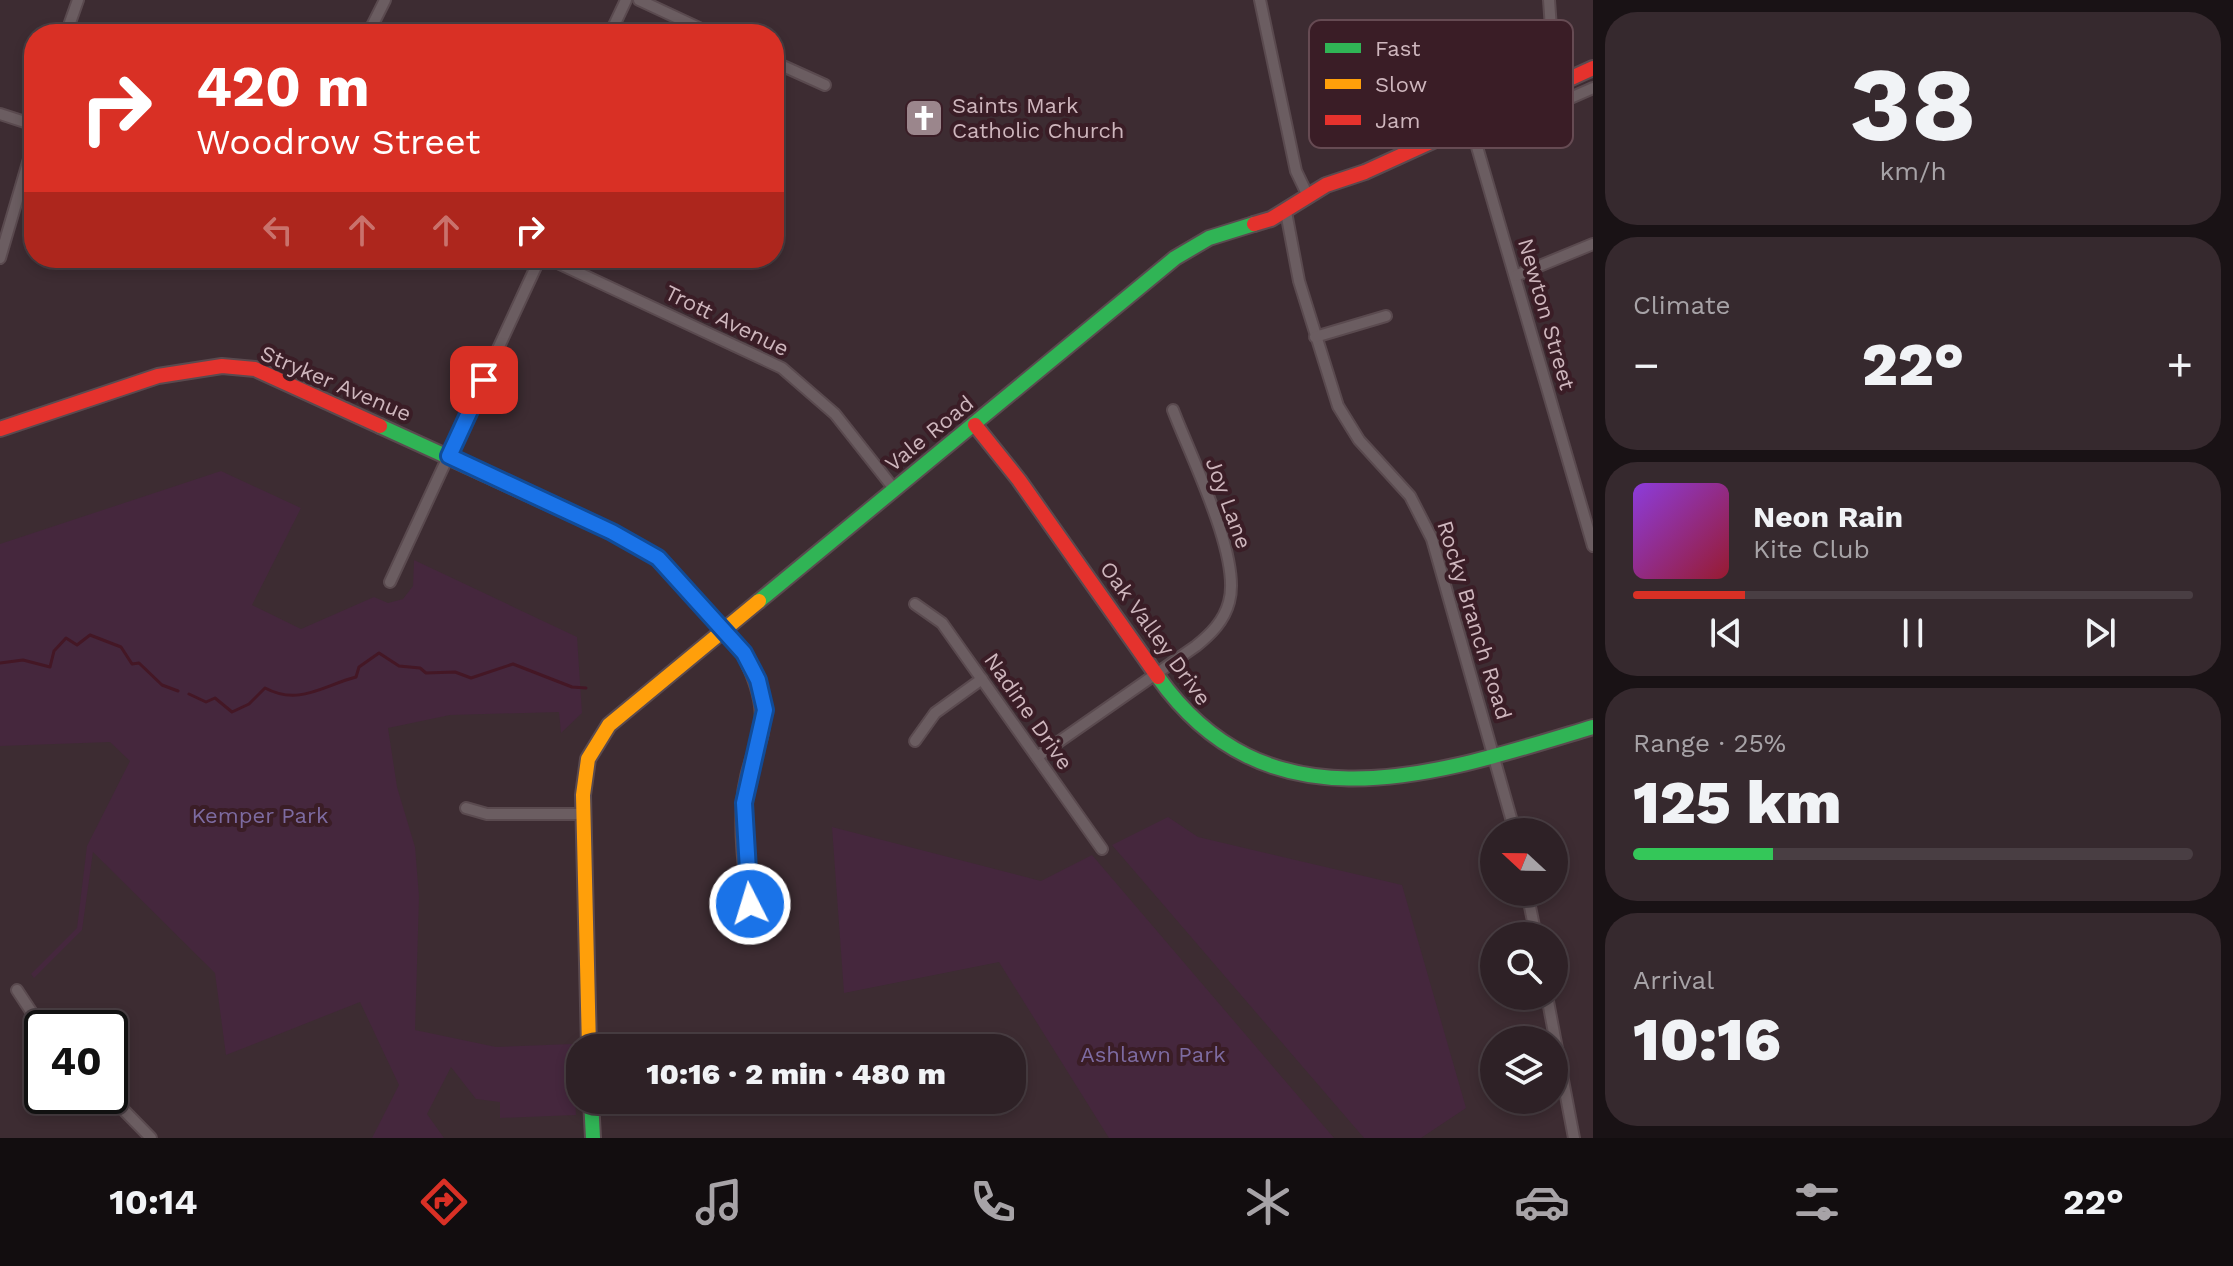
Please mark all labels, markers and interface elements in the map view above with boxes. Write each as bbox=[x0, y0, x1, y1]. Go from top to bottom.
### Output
legend bbox=[1309, 20, 1573, 148]
text: Fast bbox=[1375, 36, 1421, 61]
text: 38 bbox=[1850, 43, 1976, 165]
text: 420 m bbox=[196, 54, 370, 120]
icon: right bbox=[64, 56, 168, 160]
text: Slow bbox=[1375, 72, 1427, 97]
place label: Saints Mark Catholic Church bbox=[952, 93, 1124, 143]
church icon: Saints Mark Catholic Church bbox=[903, 97, 945, 139]
text: Jam bbox=[1375, 108, 1420, 133]
text: Woodrow Street bbox=[196, 121, 480, 163]
text: km/h bbox=[1880, 156, 1946, 186]
icon: left bbox=[256, 208, 300, 252]
icon: ahead bbox=[340, 208, 384, 252]
icon: ahead bbox=[424, 208, 468, 252]
icon: right bbox=[508, 208, 552, 252]
street label: Newton Street bbox=[1513, 235, 1580, 393]
street label: Trott Avenue bbox=[661, 280, 793, 361]
text: Climate bbox=[1633, 290, 1731, 320]
text: 22° bbox=[1862, 329, 1964, 400]
text: − bbox=[1633, 339, 1660, 391]
text: + bbox=[2166, 339, 2193, 391]
street label: Stryker Avenue bbox=[257, 340, 415, 426]
pin bbox=[450, 346, 518, 414]
icon: arrive bbox=[462, 358, 506, 402]
street label: Vale Road bbox=[880, 390, 978, 476]
street label: Joy Lane bbox=[1200, 454, 1257, 552]
text: Neon Rain bbox=[1753, 499, 1903, 534]
street label: Rocky Branch Road bbox=[1432, 518, 1517, 723]
text: Kite Club bbox=[1753, 534, 1870, 564]
street label: Oak Valley Drive bbox=[1095, 556, 1216, 710]
icon: previous bbox=[1704, 611, 1748, 655]
icon: pause bbox=[1891, 611, 1935, 655]
icon: next bbox=[2078, 611, 2122, 655]
street label: Nadine Drive bbox=[979, 648, 1078, 774]
text: Range · 25% bbox=[1633, 728, 1786, 758]
text: 125 km bbox=[1633, 767, 1842, 838]
park label: Kemper Park bbox=[192, 803, 328, 828]
north arrow bbox=[1480, 818, 1568, 906]
map controls bbox=[1480, 818, 1568, 1114]
position arrow bbox=[708, 862, 792, 946]
button: search bbox=[1480, 922, 1568, 1010]
text: Arrival bbox=[1633, 965, 1714, 995]
text: 10:16 bbox=[1633, 1004, 1781, 1075]
speed limit sign: 40 bbox=[24, 1010, 128, 1114]
button: layers bbox=[1480, 1026, 1568, 1114]
park label: Ashlawn Park bbox=[1080, 1042, 1226, 1067]
text: 10:16 · 2 min · 480 m bbox=[646, 1056, 946, 1091]
icon: directions bbox=[416, 1174, 472, 1230]
icon: music bbox=[691, 1174, 747, 1230]
icon: phone bbox=[965, 1174, 1021, 1230]
icon: climate bbox=[1240, 1174, 1296, 1230]
icon: car bbox=[1514, 1174, 1570, 1230]
icon: filters bbox=[1789, 1174, 1845, 1230]
text: 10:14 bbox=[109, 1181, 198, 1223]
text: 22° bbox=[2063, 1181, 2124, 1223]

